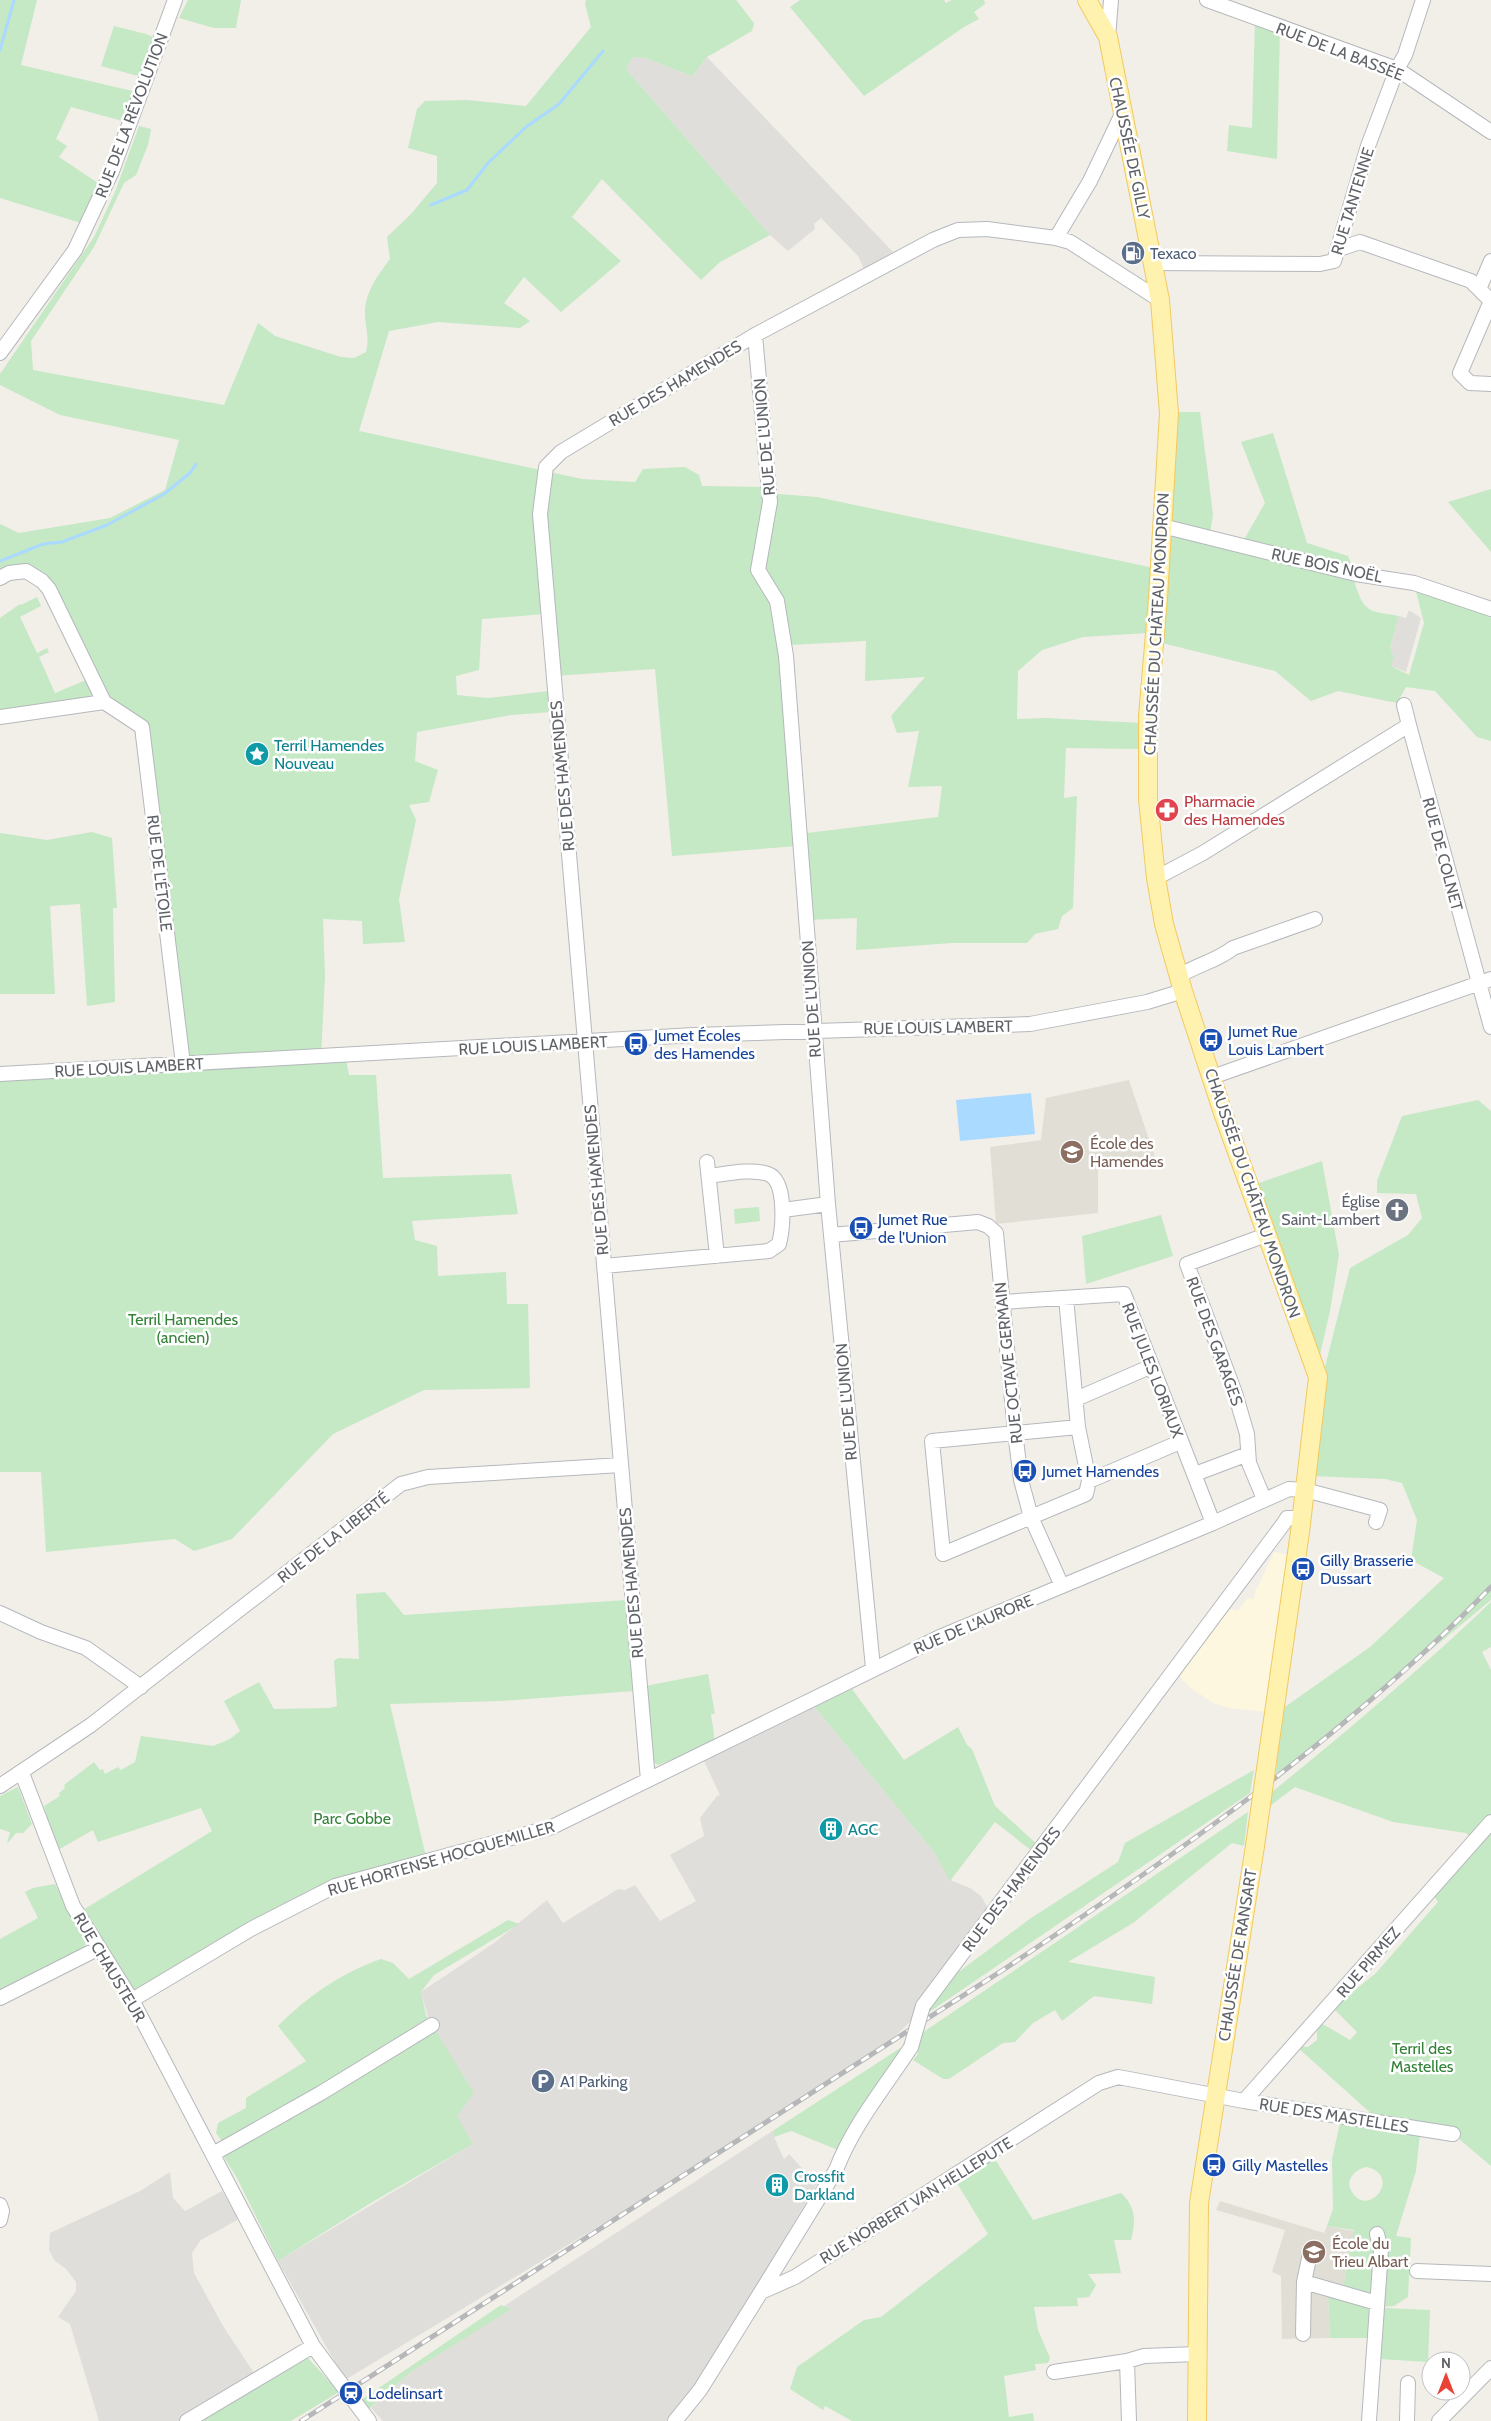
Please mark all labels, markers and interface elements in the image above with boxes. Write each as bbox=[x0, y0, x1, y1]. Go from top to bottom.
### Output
street label: RUE DE LA BASSÉE bbox=[1273, 18, 1406, 85]
street label: RUE DE LA RÉVOLUTION bbox=[91, 30, 172, 200]
street label: CHAUSSÉE DE GILLY bbox=[1105, 75, 1154, 222]
street label: RUE TANTENNE bbox=[1327, 145, 1378, 257]
fuel station icon: Texaco bbox=[1120, 240, 1146, 266]
place label: Texaco bbox=[1150, 244, 1197, 263]
street label: RUE DES HAMENDES bbox=[606, 336, 745, 431]
street label: RUE DE L'UNION bbox=[750, 378, 779, 496]
street label: CHAUSSÉE DU CHÂTEAU MONDRON bbox=[1140, 492, 1173, 756]
street label: RUE BOIS NOËL bbox=[1270, 544, 1384, 587]
street label: RUE DES HAMENDES bbox=[546, 700, 579, 852]
place label: Terril Hamendes Nouveau bbox=[274, 736, 384, 773]
place icon: Terril Hamendes Nouveau bbox=[244, 741, 270, 767]
place label: Pharmacie des Hamendes bbox=[1184, 792, 1285, 829]
street label: RUE DE COLNET bbox=[1418, 795, 1467, 913]
pharmacy icon: Pharmacie des Hamendes bbox=[1154, 797, 1180, 823]
street label: RUE DE L'ÉTOILE bbox=[143, 814, 176, 933]
street label: RUE DE L'UNION bbox=[798, 940, 825, 1058]
street label: RUE LOUIS LAMBERT bbox=[863, 1017, 1013, 1038]
place label: Jumet Rue Louis Lambert bbox=[1227, 1022, 1325, 1059]
place label: Jumet Écoles des Hamendes bbox=[653, 1026, 755, 1063]
bus stop icon: Jumet Rue Louis Lambert bbox=[1198, 1027, 1224, 1053]
bus stop icon: Jumet Écoles des Hamendes bbox=[623, 1031, 649, 1057]
street label: RUE LOUIS LAMBERT bbox=[458, 1032, 609, 1059]
street label: RUE LOUIS LAMBERT bbox=[54, 1054, 205, 1081]
street label: CHAUSSÉE DU CHÂTEAU MONDRON bbox=[1201, 1066, 1304, 1321]
street label: RUE DES HAMENDES bbox=[580, 1104, 613, 1256]
place label: École des Hamendes bbox=[1090, 1134, 1164, 1171]
school or university icon: École des Hamendes bbox=[1059, 1139, 1085, 1165]
place label: Église Saint-Lambert bbox=[1281, 1192, 1381, 1229]
church icon: Église Saint-Lambert bbox=[1384, 1197, 1410, 1223]
place label: Jumet Rue de l'Union bbox=[877, 1210, 948, 1247]
bus stop icon: Jumet Rue de l'Union bbox=[848, 1215, 874, 1241]
street label: RUE DES GARAGES bbox=[1182, 1274, 1247, 1408]
street label: RUE OCTAVE GERMAIN bbox=[991, 1281, 1026, 1445]
street label: RUE JULES LORIAUX bbox=[1118, 1300, 1187, 1441]
park label: Terril Hamendes (ancien) bbox=[128, 1310, 238, 1347]
street label: RUE DE L'UNION bbox=[832, 1343, 861, 1461]
bus stop icon: Jumet Hamendes bbox=[1012, 1458, 1038, 1484]
place label: Jumet Hamendes bbox=[1041, 1462, 1160, 1481]
street label: RUE DE LA LIBERTÉ bbox=[274, 1488, 393, 1587]
street label: RUE DES HAMENDES bbox=[615, 1507, 648, 1659]
place label: Gilly Brasserie Dussart bbox=[1320, 1551, 1413, 1588]
bus stop icon: Gilly Brasserie Dussart bbox=[1290, 1556, 1316, 1582]
street label: RUE DE L'AURORE bbox=[911, 1591, 1036, 1658]
park label: Parc Gobbe bbox=[313, 1809, 391, 1828]
building icon: AGC bbox=[818, 1816, 844, 1842]
street label: RUE HORTENSE HOCQUEMILLER bbox=[326, 1817, 557, 1900]
place label: AGC bbox=[848, 1820, 878, 1839]
street label: RUE DES HAMENDES bbox=[958, 1823, 1064, 1955]
street label: CHAUSSÉE DE RANSART bbox=[1214, 1867, 1261, 2043]
street label: RUE CHAUSTEUR bbox=[69, 1909, 150, 2026]
street label: RUE PIRMEZ bbox=[1333, 1923, 1404, 2001]
park label: Terril des Mastelles bbox=[1390, 2039, 1454, 2076]
parking icon: A1 Parking bbox=[530, 2068, 556, 2094]
place label: A1 Parking bbox=[560, 2072, 629, 2091]
street label: RUE DES MASTELLES bbox=[1258, 2094, 1410, 2137]
street label: RUE NORBERT VAN HELLEPUTE bbox=[816, 2133, 1016, 2268]
bus stop icon: Gilly Mastelles bbox=[1201, 2152, 1227, 2178]
place label: Gilly Mastelles bbox=[1232, 2156, 1329, 2175]
place label: Crossfit Darkland bbox=[794, 2167, 855, 2204]
building icon: Crossfit Darkland bbox=[764, 2172, 790, 2198]
place label: École du Trieu Albart bbox=[1332, 2234, 1409, 2271]
school or university icon: École du Trieu Albart bbox=[1301, 2239, 1327, 2265]
north arrow bbox=[1421, 2351, 1471, 2401]
text: N bbox=[1441, 2354, 1451, 2372]
station icon: Lodelinsart bbox=[338, 2380, 364, 2406]
place label: Lodelinsart bbox=[368, 2384, 443, 2403]

